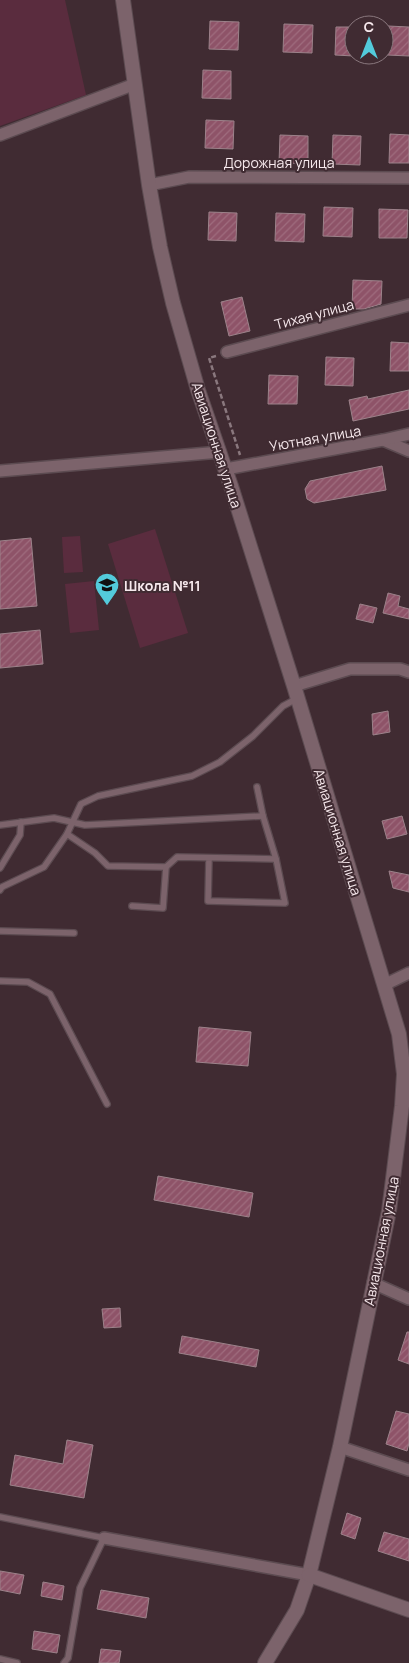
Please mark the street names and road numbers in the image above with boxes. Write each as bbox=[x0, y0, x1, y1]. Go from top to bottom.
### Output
street label: Дорожная улица bbox=[224, 153, 334, 172]
street label: Тихая улица bbox=[272, 294, 356, 334]
street label: Авиационная улица bbox=[188, 380, 246, 510]
street label: Уютная улица bbox=[268, 421, 362, 455]
street label: Авиационная улица bbox=[310, 766, 366, 898]
street label: Авиационная улица bbox=[359, 1175, 403, 1307]

